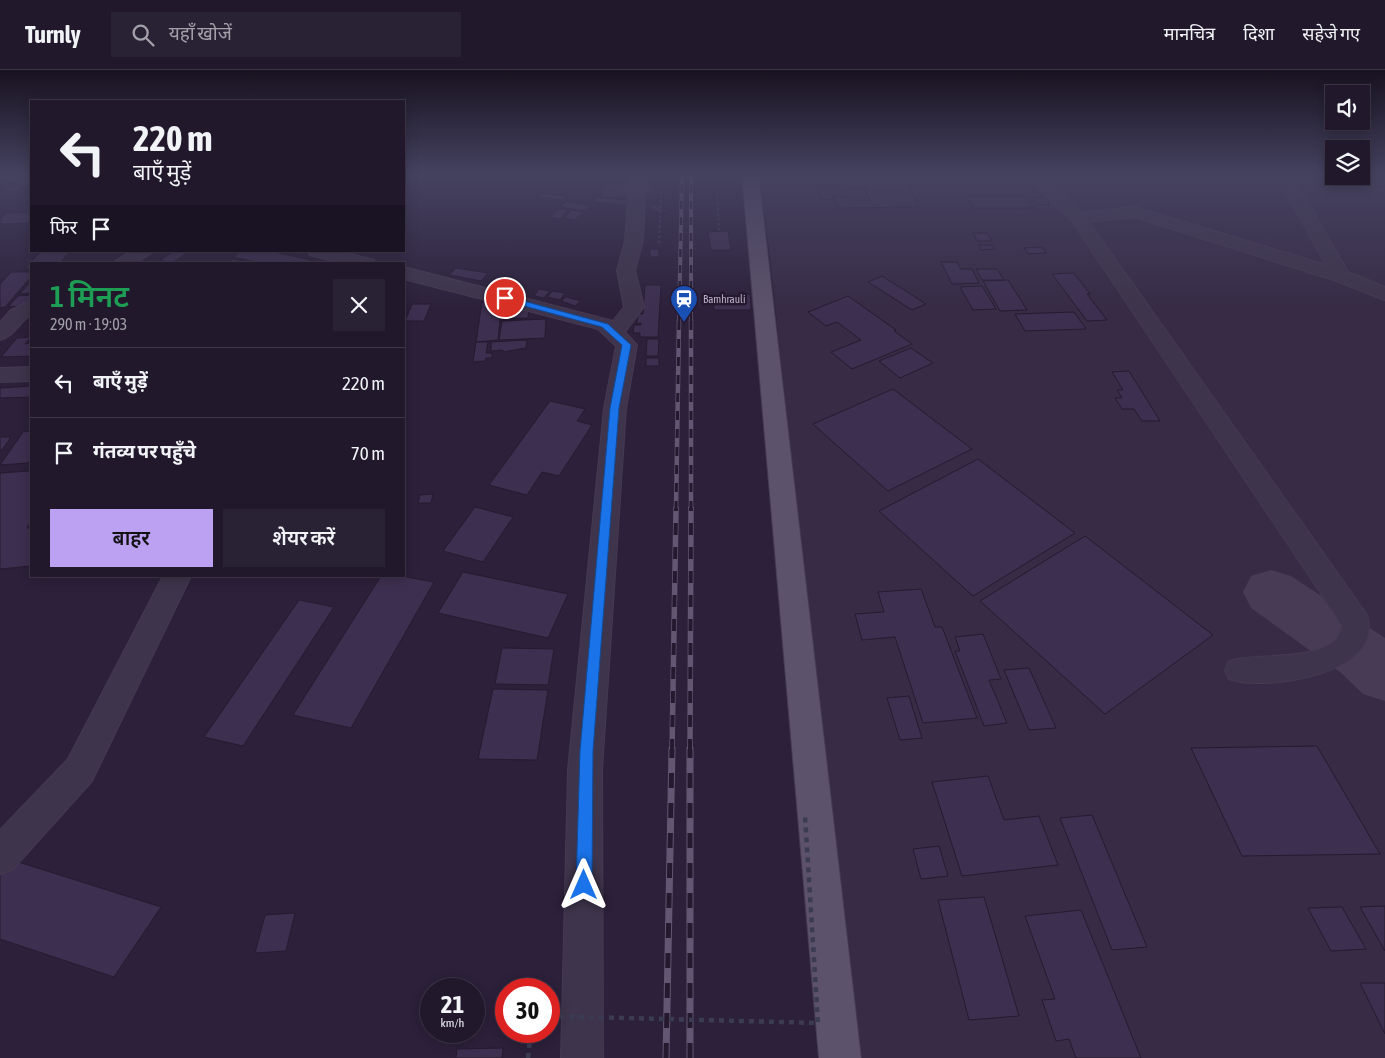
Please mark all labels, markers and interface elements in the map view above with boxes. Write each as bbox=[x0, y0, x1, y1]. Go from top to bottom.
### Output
search box bbox=[111, 12, 461, 57]
text: Turnly bbox=[25, 21, 81, 48]
icon: search bbox=[129, 21, 157, 49]
text: यहाँ खोजें bbox=[169, 22, 232, 44]
text: मानचित्र bbox=[1164, 23, 1215, 44]
text: दिशा bbox=[1243, 23, 1274, 44]
text: सहेजे गए bbox=[1302, 23, 1360, 44]
map controls bbox=[1325, 85, 1370, 185]
button: sound bbox=[1325, 85, 1370, 130]
text: 220 m bbox=[133, 118, 212, 158]
icon: left bbox=[50, 120, 115, 185]
button: layers bbox=[1325, 140, 1370, 185]
text: बाएँ मुड़ें bbox=[133, 159, 191, 185]
icon: arrive bbox=[87, 215, 115, 243]
text: फिर bbox=[50, 216, 77, 238]
pin bbox=[484, 277, 526, 319]
text: 1 मिनट bbox=[50, 279, 129, 313]
button: close bbox=[333, 279, 385, 331]
icon: arrive bbox=[491, 284, 519, 312]
station icon: Bamhrauli bbox=[669, 284, 699, 323]
place label: Bamhrauli bbox=[703, 293, 745, 305]
text: 290 m · 19:03 bbox=[50, 315, 127, 333]
icon: left bbox=[50, 369, 78, 397]
text: बाएँ मुड़ें bbox=[93, 370, 148, 392]
text: 220 m bbox=[342, 372, 385, 394]
icon: arrive bbox=[50, 439, 78, 467]
text: गंतव्य पर पहुँचे bbox=[93, 440, 196, 462]
text: 70 m bbox=[351, 442, 385, 464]
button: बाहर bbox=[50, 509, 213, 567]
button: शेयर करें bbox=[223, 509, 385, 567]
position arrow bbox=[557, 858, 609, 910]
speed limit sign: 30 bbox=[495, 978, 560, 1043]
text: 21 bbox=[441, 990, 464, 1018]
text: km/h bbox=[441, 1016, 464, 1030]

